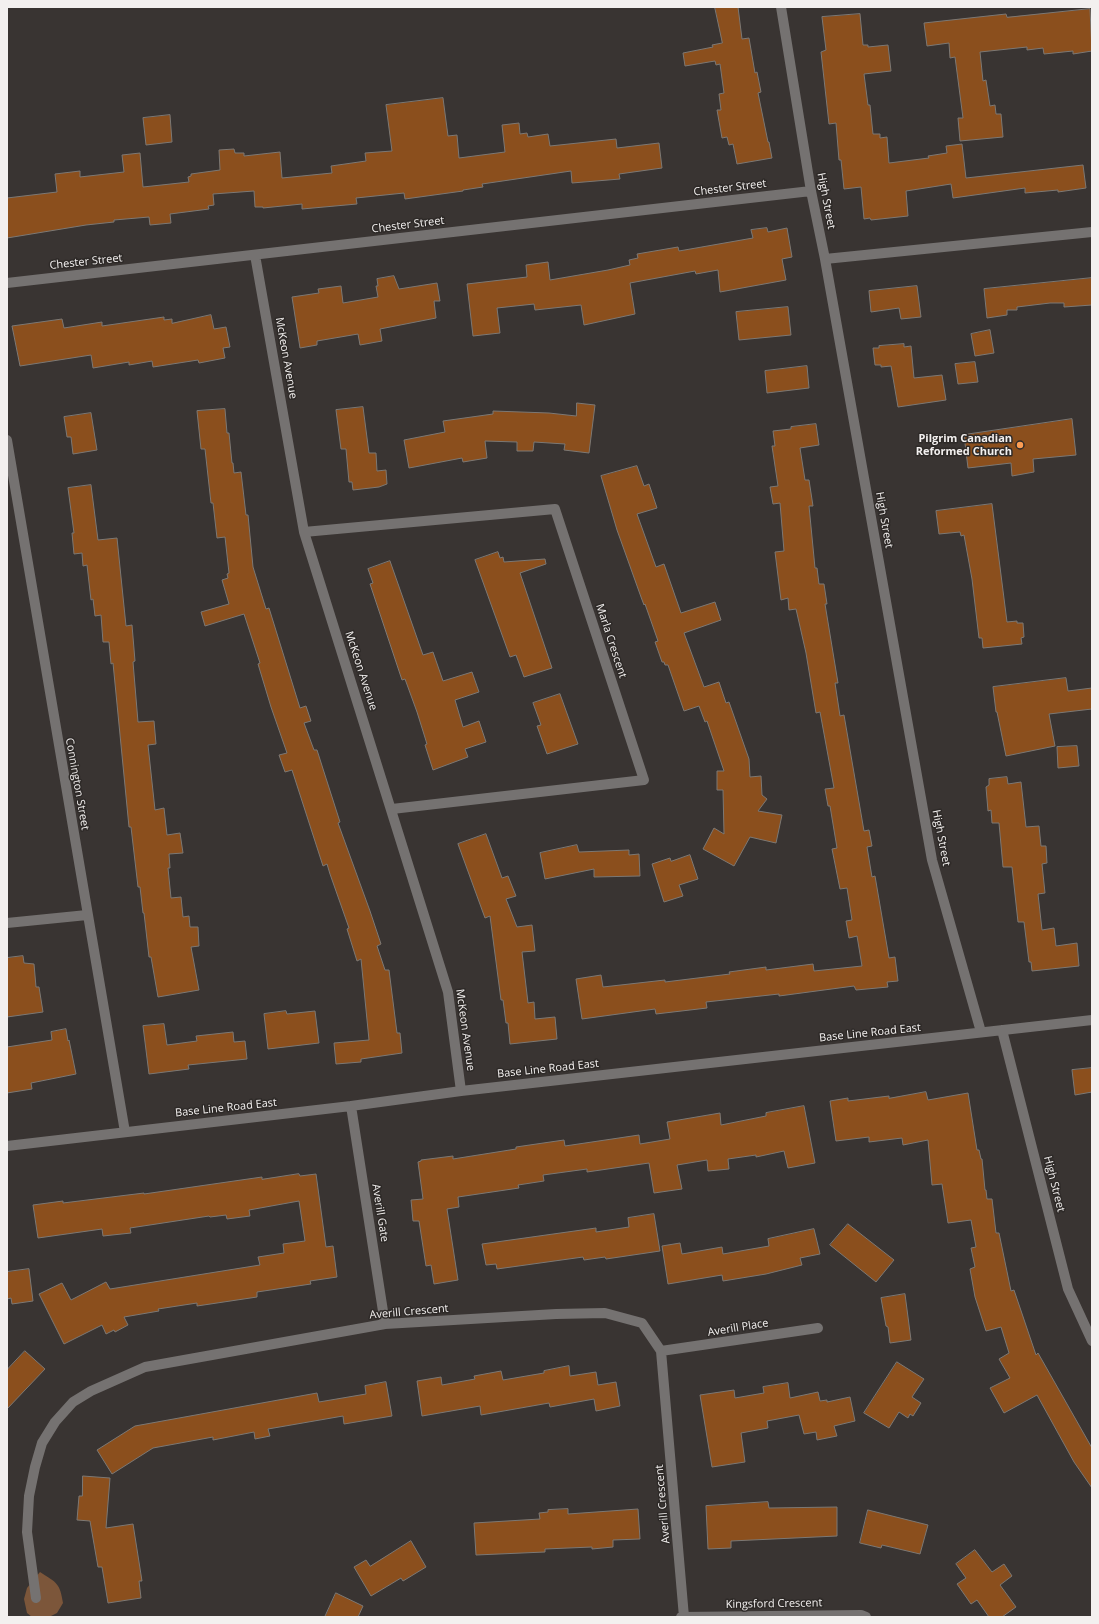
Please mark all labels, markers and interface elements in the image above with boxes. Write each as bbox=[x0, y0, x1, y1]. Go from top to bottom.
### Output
street label: High Street bbox=[814, 172, 838, 230]
street label: Chester Street bbox=[693, 177, 767, 199]
street label: Chester Street bbox=[371, 214, 445, 236]
street label: Chester Street bbox=[49, 252, 123, 272]
street label: McKeon Avenue bbox=[272, 316, 300, 400]
place label: Pilgrim Canadian Reformed Church bbox=[916, 432, 1012, 458]
marker: Pilgrim Canadian Reformed Church bbox=[1015, 440, 1025, 450]
street label: High Street bbox=[873, 491, 895, 549]
street label: Marla Crescent bbox=[593, 602, 629, 680]
street label: McKeon Avenue bbox=[342, 630, 380, 712]
street label: Connington Street bbox=[62, 737, 92, 831]
street label: High Street bbox=[929, 809, 953, 867]
street label: McKeon Avenue bbox=[453, 988, 477, 1072]
street label: Base Line Road East bbox=[818, 1021, 922, 1045]
street label: Base Line Road East bbox=[496, 1057, 600, 1081]
street label: Base Line Road East bbox=[174, 1096, 278, 1120]
street label: High Street bbox=[1041, 1155, 1067, 1213]
street label: Averill Gate bbox=[369, 1183, 391, 1243]
street label: Averill Crescent bbox=[369, 1302, 449, 1322]
street label: Averill Place bbox=[707, 1317, 769, 1339]
street label: Averill Crescent bbox=[653, 1464, 673, 1544]
street label: Kingsford Crescent bbox=[725, 1597, 823, 1611]

